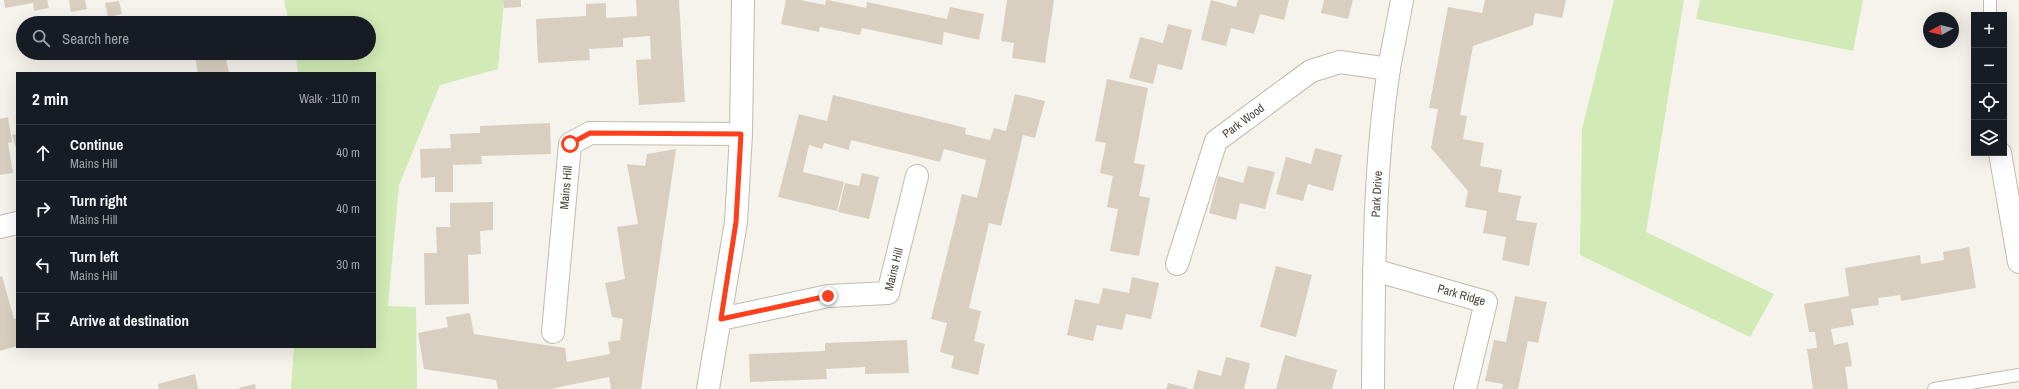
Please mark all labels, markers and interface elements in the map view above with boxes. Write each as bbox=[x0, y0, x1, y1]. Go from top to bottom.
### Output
north arrow bbox=[1923, 12, 1959, 48]
map controls bbox=[1971, 12, 2007, 156]
button: + bbox=[1971, 12, 2007, 48]
search box bbox=[16, 16, 376, 60]
icon: search bbox=[30, 27, 52, 49]
text: Search here bbox=[62, 28, 129, 49]
button: − bbox=[1971, 48, 2007, 84]
button: locate bbox=[1971, 84, 2007, 120]
text: 2 min bbox=[32, 87, 68, 110]
text: Walk · 110 m bbox=[299, 90, 360, 107]
street label: Park Wood bbox=[1219, 100, 1268, 142]
button: layers bbox=[1971, 120, 2007, 156]
text: Continue bbox=[70, 134, 123, 155]
route start bbox=[561, 135, 579, 153]
icon: ahead bbox=[32, 142, 54, 164]
text: 40 m bbox=[336, 144, 360, 161]
text: Mains Hill bbox=[70, 155, 117, 172]
street label: Mains Hill bbox=[556, 165, 576, 210]
street label: Park Drive bbox=[1368, 170, 1386, 218]
text: Turn right bbox=[70, 190, 127, 211]
icon: right bbox=[32, 198, 54, 220]
text: 40 m bbox=[336, 200, 360, 217]
text: Mains Hill bbox=[70, 211, 117, 228]
text: Turn left bbox=[70, 246, 118, 267]
street label: Mains Hill bbox=[881, 246, 907, 292]
icon: left bbox=[32, 254, 54, 276]
text: 30 m bbox=[336, 256, 360, 273]
text: Mains Hill bbox=[70, 267, 117, 284]
street label: Park Ridge bbox=[1436, 281, 1487, 309]
route end bbox=[819, 287, 837, 305]
icon: arrive bbox=[32, 310, 54, 332]
text: Arrive at destination bbox=[70, 310, 189, 331]

